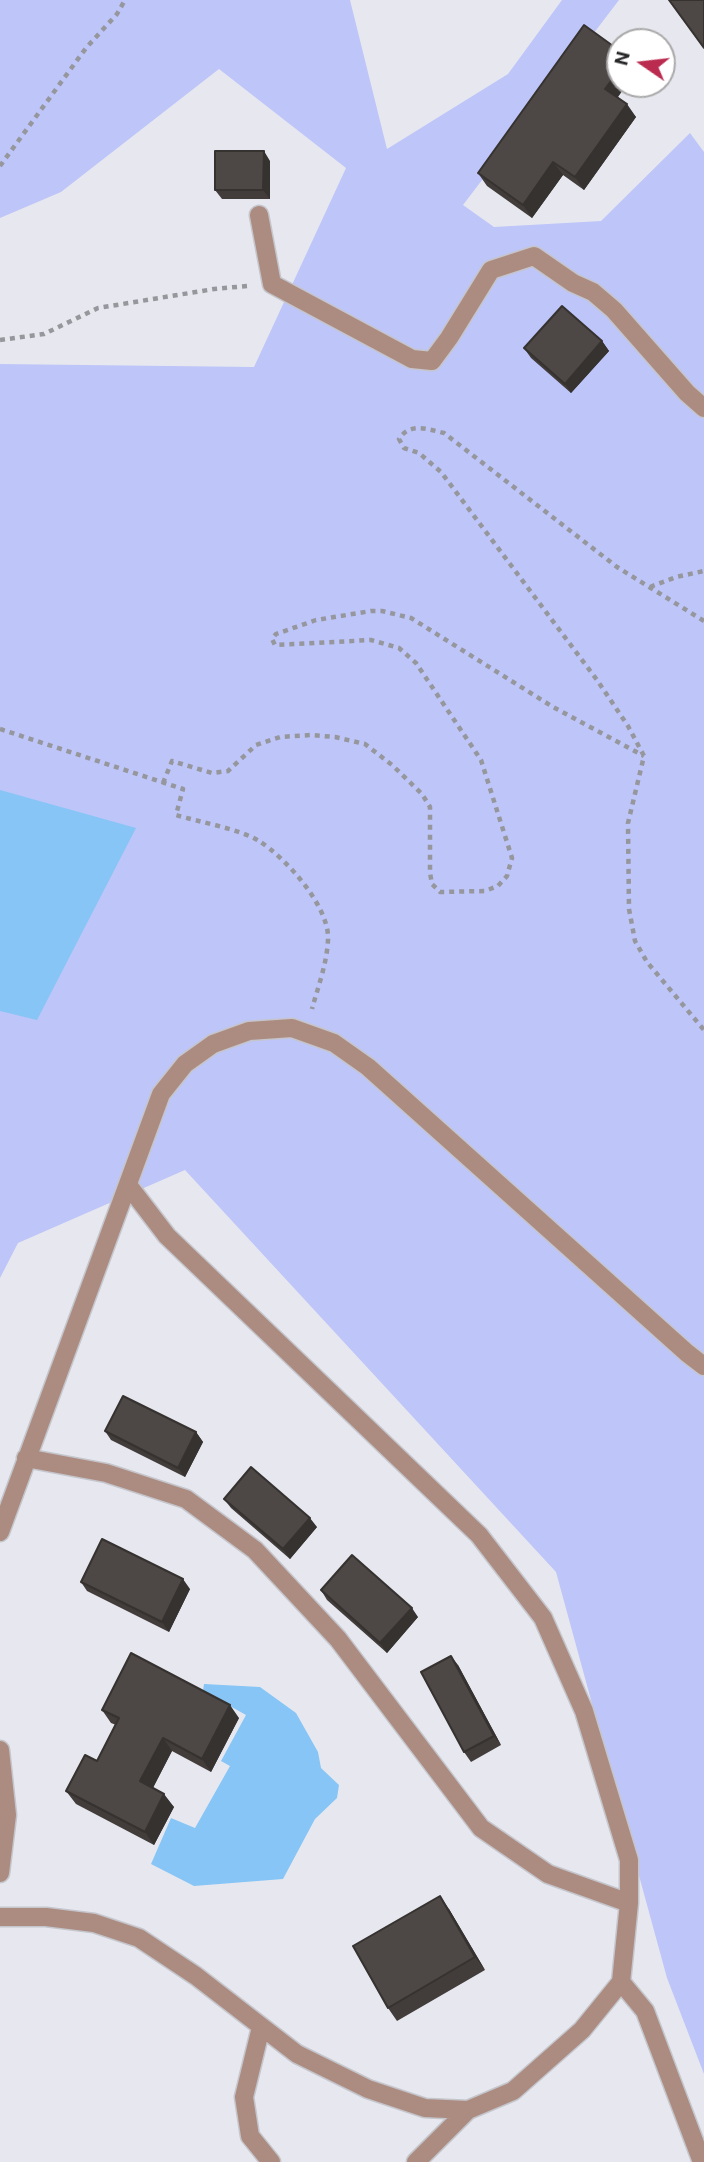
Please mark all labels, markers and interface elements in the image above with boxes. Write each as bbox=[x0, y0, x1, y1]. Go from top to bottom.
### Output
north arrow bbox=[606, 28, 676, 98]
text: N bbox=[609, 49, 635, 68]

